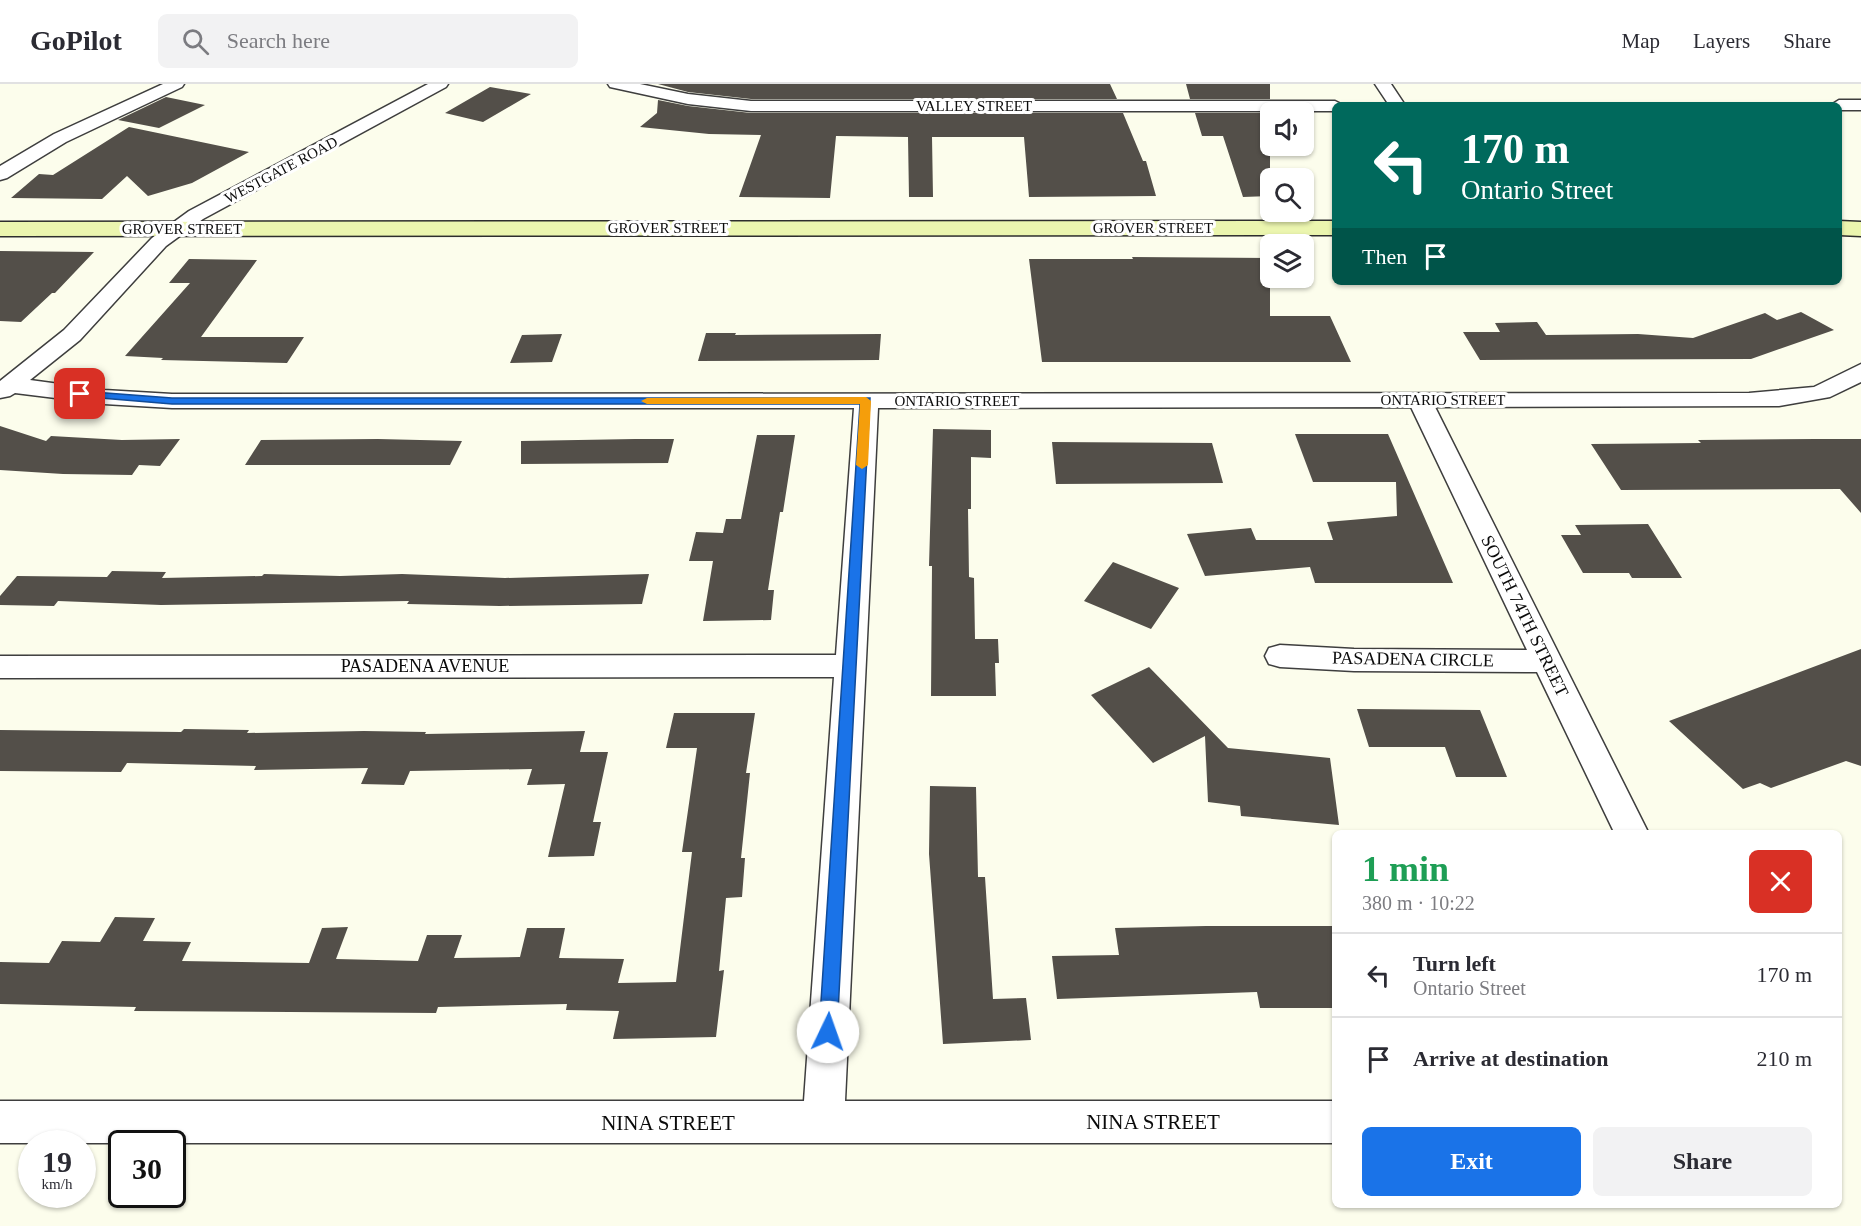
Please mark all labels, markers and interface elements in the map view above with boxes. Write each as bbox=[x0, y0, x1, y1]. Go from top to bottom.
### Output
search box bbox=[158, 14, 578, 68]
text: GoPilot bbox=[30, 25, 122, 56]
icon: search bbox=[179, 25, 212, 58]
text: Search here bbox=[227, 28, 330, 53]
text: Map bbox=[1622, 29, 1660, 53]
text: Layers bbox=[1693, 29, 1750, 53]
text: Share bbox=[1783, 29, 1831, 53]
street label: VALLEY STREET bbox=[916, 98, 1032, 114]
map controls bbox=[1260, 102, 1314, 288]
button: sound bbox=[1260, 102, 1314, 156]
icon: left bbox=[1362, 126, 1440, 204]
text: 170 m bbox=[1461, 126, 1570, 172]
street label: WESTGATE ROAD bbox=[222, 133, 340, 207]
button: search bbox=[1260, 168, 1314, 222]
text: Ontario Street bbox=[1461, 175, 1613, 205]
street label: GROVER STREET bbox=[608, 220, 728, 236]
street label: GROVER STREET bbox=[1093, 220, 1213, 236]
street label: GROVER STREET bbox=[122, 221, 242, 237]
button: layers bbox=[1260, 234, 1314, 288]
icon: arrive bbox=[1419, 240, 1452, 273]
text: Then bbox=[1362, 244, 1407, 269]
pin bbox=[54, 368, 105, 419]
icon: arrive bbox=[63, 377, 96, 410]
street label: ONTARIO STREET bbox=[1380, 392, 1506, 408]
street label: ONTARIO STREET bbox=[894, 393, 1020, 409]
street label: SOUTH 74TH STREET bbox=[1477, 532, 1573, 700]
street label: PASADENA CIRCLE bbox=[1332, 648, 1494, 670]
street label: PASADENA AVENUE bbox=[341, 656, 509, 676]
text: 1 min bbox=[1362, 849, 1449, 889]
button: close bbox=[1749, 850, 1812, 913]
text: 380 m · 10:22 bbox=[1362, 892, 1475, 914]
text: Turn left bbox=[1413, 951, 1496, 976]
icon: left bbox=[1362, 959, 1395, 992]
text: 170 m bbox=[1756, 962, 1812, 987]
text: Ontario Street bbox=[1413, 977, 1526, 999]
position arrow bbox=[796, 1000, 860, 1064]
icon: arrive bbox=[1362, 1043, 1395, 1076]
text: Arrive at destination bbox=[1413, 1046, 1609, 1071]
text: 210 m bbox=[1756, 1046, 1812, 1071]
street label: NINA STREET bbox=[1086, 1110, 1220, 1134]
street label: NINA STREET bbox=[601, 1111, 735, 1135]
button: Exit bbox=[1362, 1127, 1581, 1196]
button: Share bbox=[1593, 1127, 1812, 1196]
speed limit sign: 30 bbox=[108, 1130, 186, 1208]
text: 19 bbox=[42, 1145, 72, 1178]
text: km/h bbox=[42, 1176, 72, 1192]

